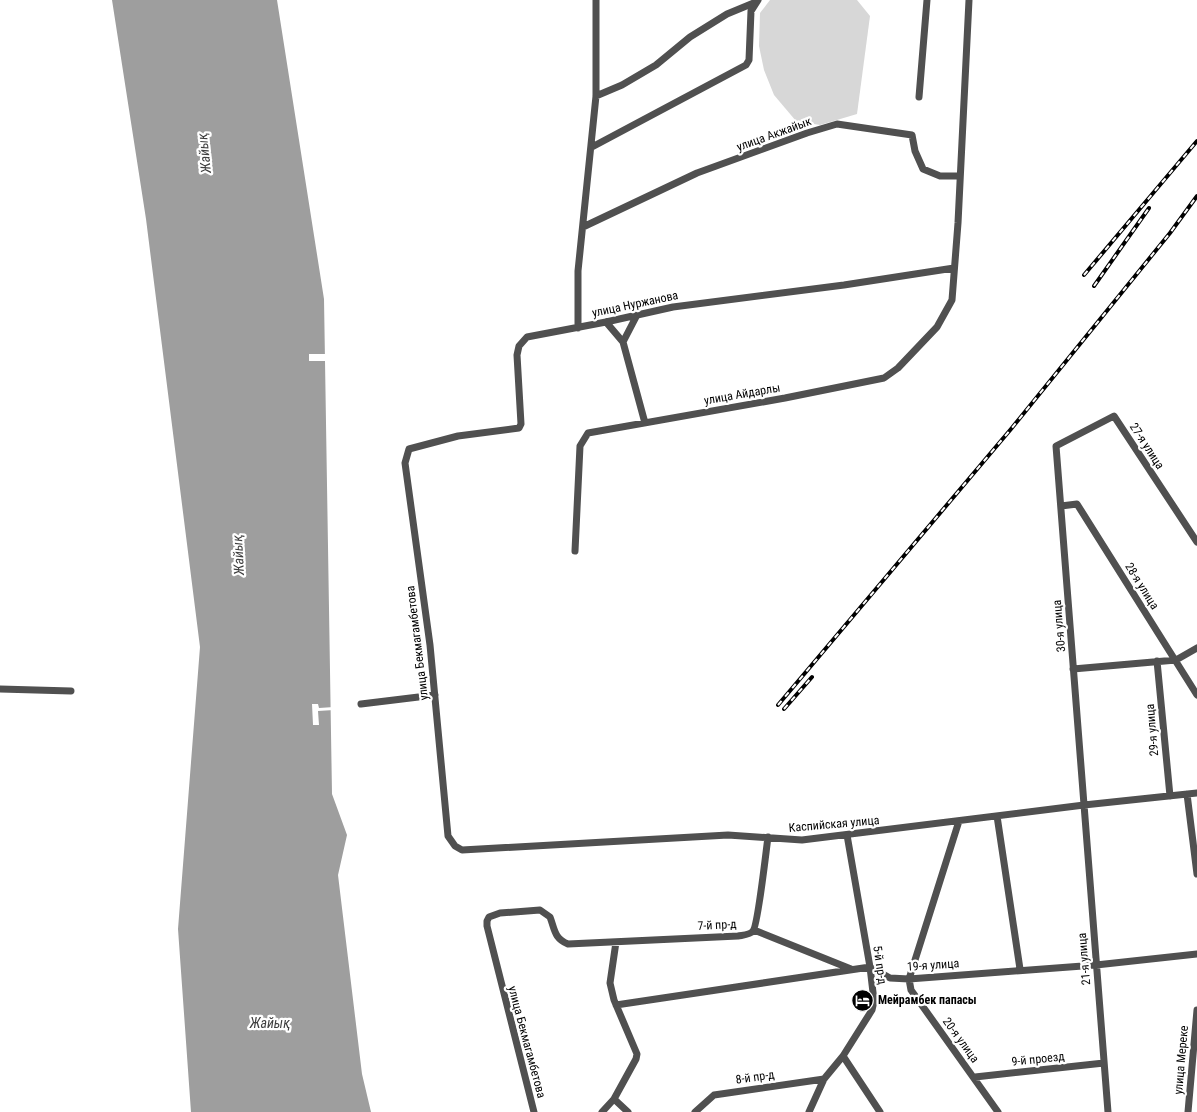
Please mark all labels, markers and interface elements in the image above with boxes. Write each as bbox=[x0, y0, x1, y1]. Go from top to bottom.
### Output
street label: улица Акжайык bbox=[735, 114, 813, 154]
water label: Жайық bbox=[194, 132, 214, 175]
street label: улица Нуржанова bbox=[591, 288, 680, 320]
street label: улица Айдарлы bbox=[703, 380, 781, 408]
street label: 27-я улица bbox=[1127, 420, 1167, 472]
water label: Жайық bbox=[229, 534, 247, 577]
street label: 28-я улица bbox=[1122, 560, 1162, 612]
street label: улица Бекмагамбетова bbox=[403, 585, 431, 701]
street label: 30-я улица bbox=[1050, 599, 1068, 653]
street label: 29-я улица bbox=[1143, 703, 1161, 757]
street label: Каспийская улица bbox=[788, 813, 880, 835]
street label: 7-й пр-д bbox=[697, 917, 738, 933]
street label: 21-я улица bbox=[1075, 932, 1093, 986]
street label: 5-й пр-д bbox=[870, 945, 890, 986]
street label: 19-я улица bbox=[906, 956, 960, 974]
street label: улица Бекмагамбетова bbox=[505, 985, 549, 1100]
hotel icon: Мейрамбек папасы bbox=[850, 988, 874, 1012]
place label: Мейрамбек папасы bbox=[878, 993, 977, 1007]
water label: Жайық bbox=[249, 1015, 290, 1031]
street label: 20-я улица bbox=[940, 1015, 982, 1066]
street label: улица Мереке bbox=[1171, 1024, 1191, 1095]
street label: 9-й проезд bbox=[1011, 1049, 1066, 1069]
street label: 8-й пр-д bbox=[735, 1067, 776, 1087]

